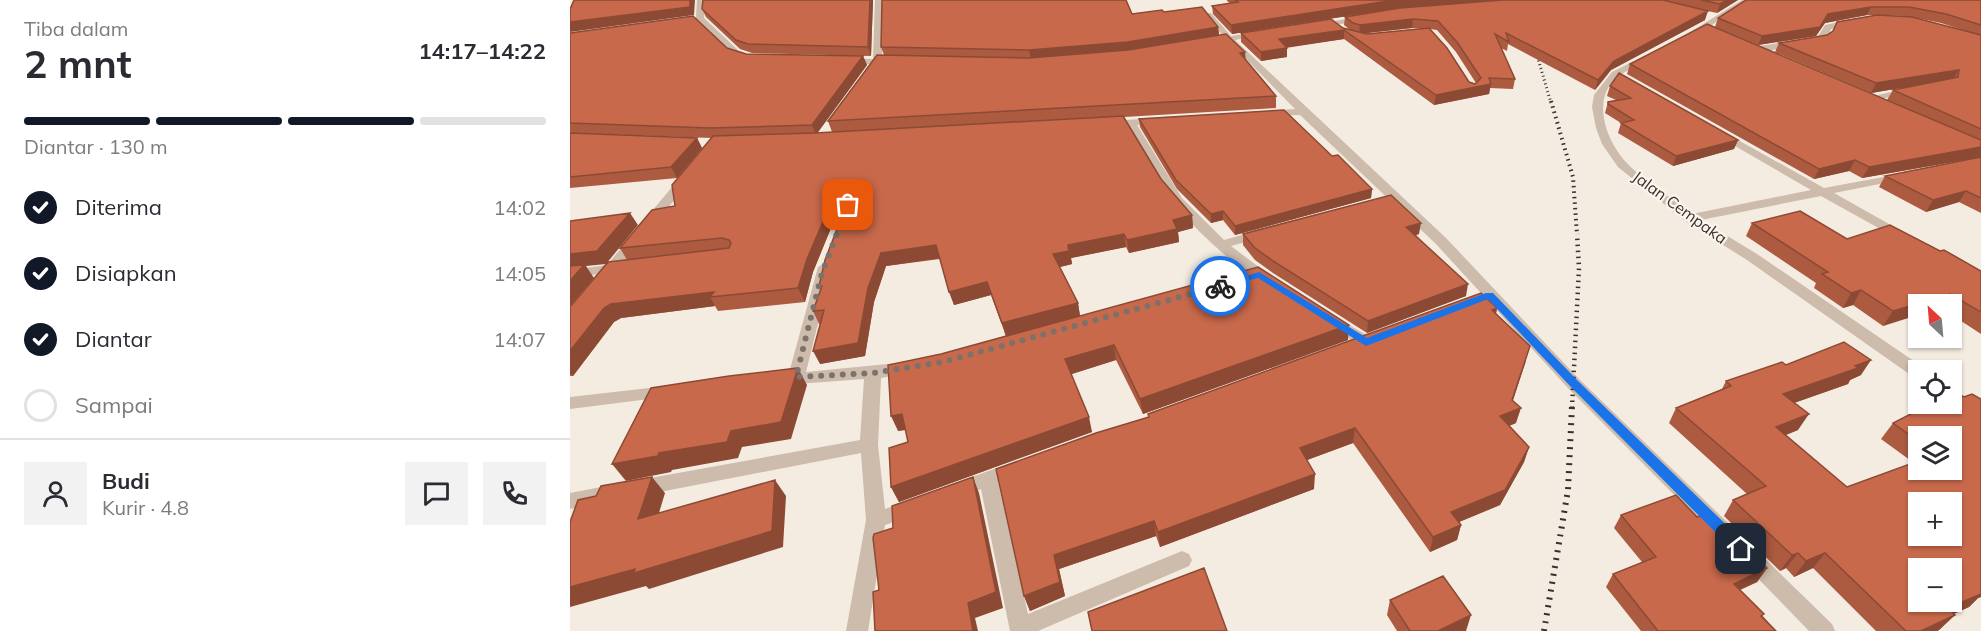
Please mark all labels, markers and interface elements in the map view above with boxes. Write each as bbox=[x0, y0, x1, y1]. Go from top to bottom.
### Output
text: Tiba dalam bbox=[24, 16, 128, 41]
text: 14:17–14:22 bbox=[418, 37, 546, 65]
text: 2 mnt bbox=[24, 39, 131, 88]
text: Diantar · 130 m bbox=[24, 134, 168, 159]
street label: Jalan Cempaka bbox=[1629, 166, 1731, 248]
pin bbox=[822, 179, 873, 230]
icon: bag bbox=[831, 188, 864, 221]
icon: check bbox=[24, 191, 57, 224]
text: Diterima bbox=[75, 193, 162, 221]
text: 14:02 bbox=[493, 195, 546, 220]
courier bbox=[1190, 256, 1250, 316]
icon: check bbox=[24, 257, 57, 290]
text: Disiapkan bbox=[75, 259, 177, 287]
text: 14:05 bbox=[493, 261, 546, 286]
icon: bike bbox=[1204, 270, 1237, 303]
north arrow bbox=[1908, 294, 1962, 348]
map controls bbox=[1908, 294, 1962, 612]
icon: check bbox=[24, 323, 57, 356]
text: Diantar bbox=[75, 325, 152, 353]
text: 14:07 bbox=[493, 327, 546, 352]
button: locate bbox=[1908, 360, 1962, 414]
text: Sampai bbox=[75, 391, 153, 419]
button: layers bbox=[1908, 426, 1962, 480]
button: person bbox=[24, 462, 87, 525]
button: chat bbox=[405, 462, 468, 525]
button: phone bbox=[483, 462, 546, 525]
text: Budi bbox=[102, 467, 150, 495]
button: + bbox=[1908, 492, 1962, 546]
text: Kurir · 4.8 bbox=[102, 495, 189, 520]
pin bbox=[1715, 523, 1766, 574]
icon: home bbox=[1724, 532, 1757, 565]
button: − bbox=[1908, 558, 1962, 612]

